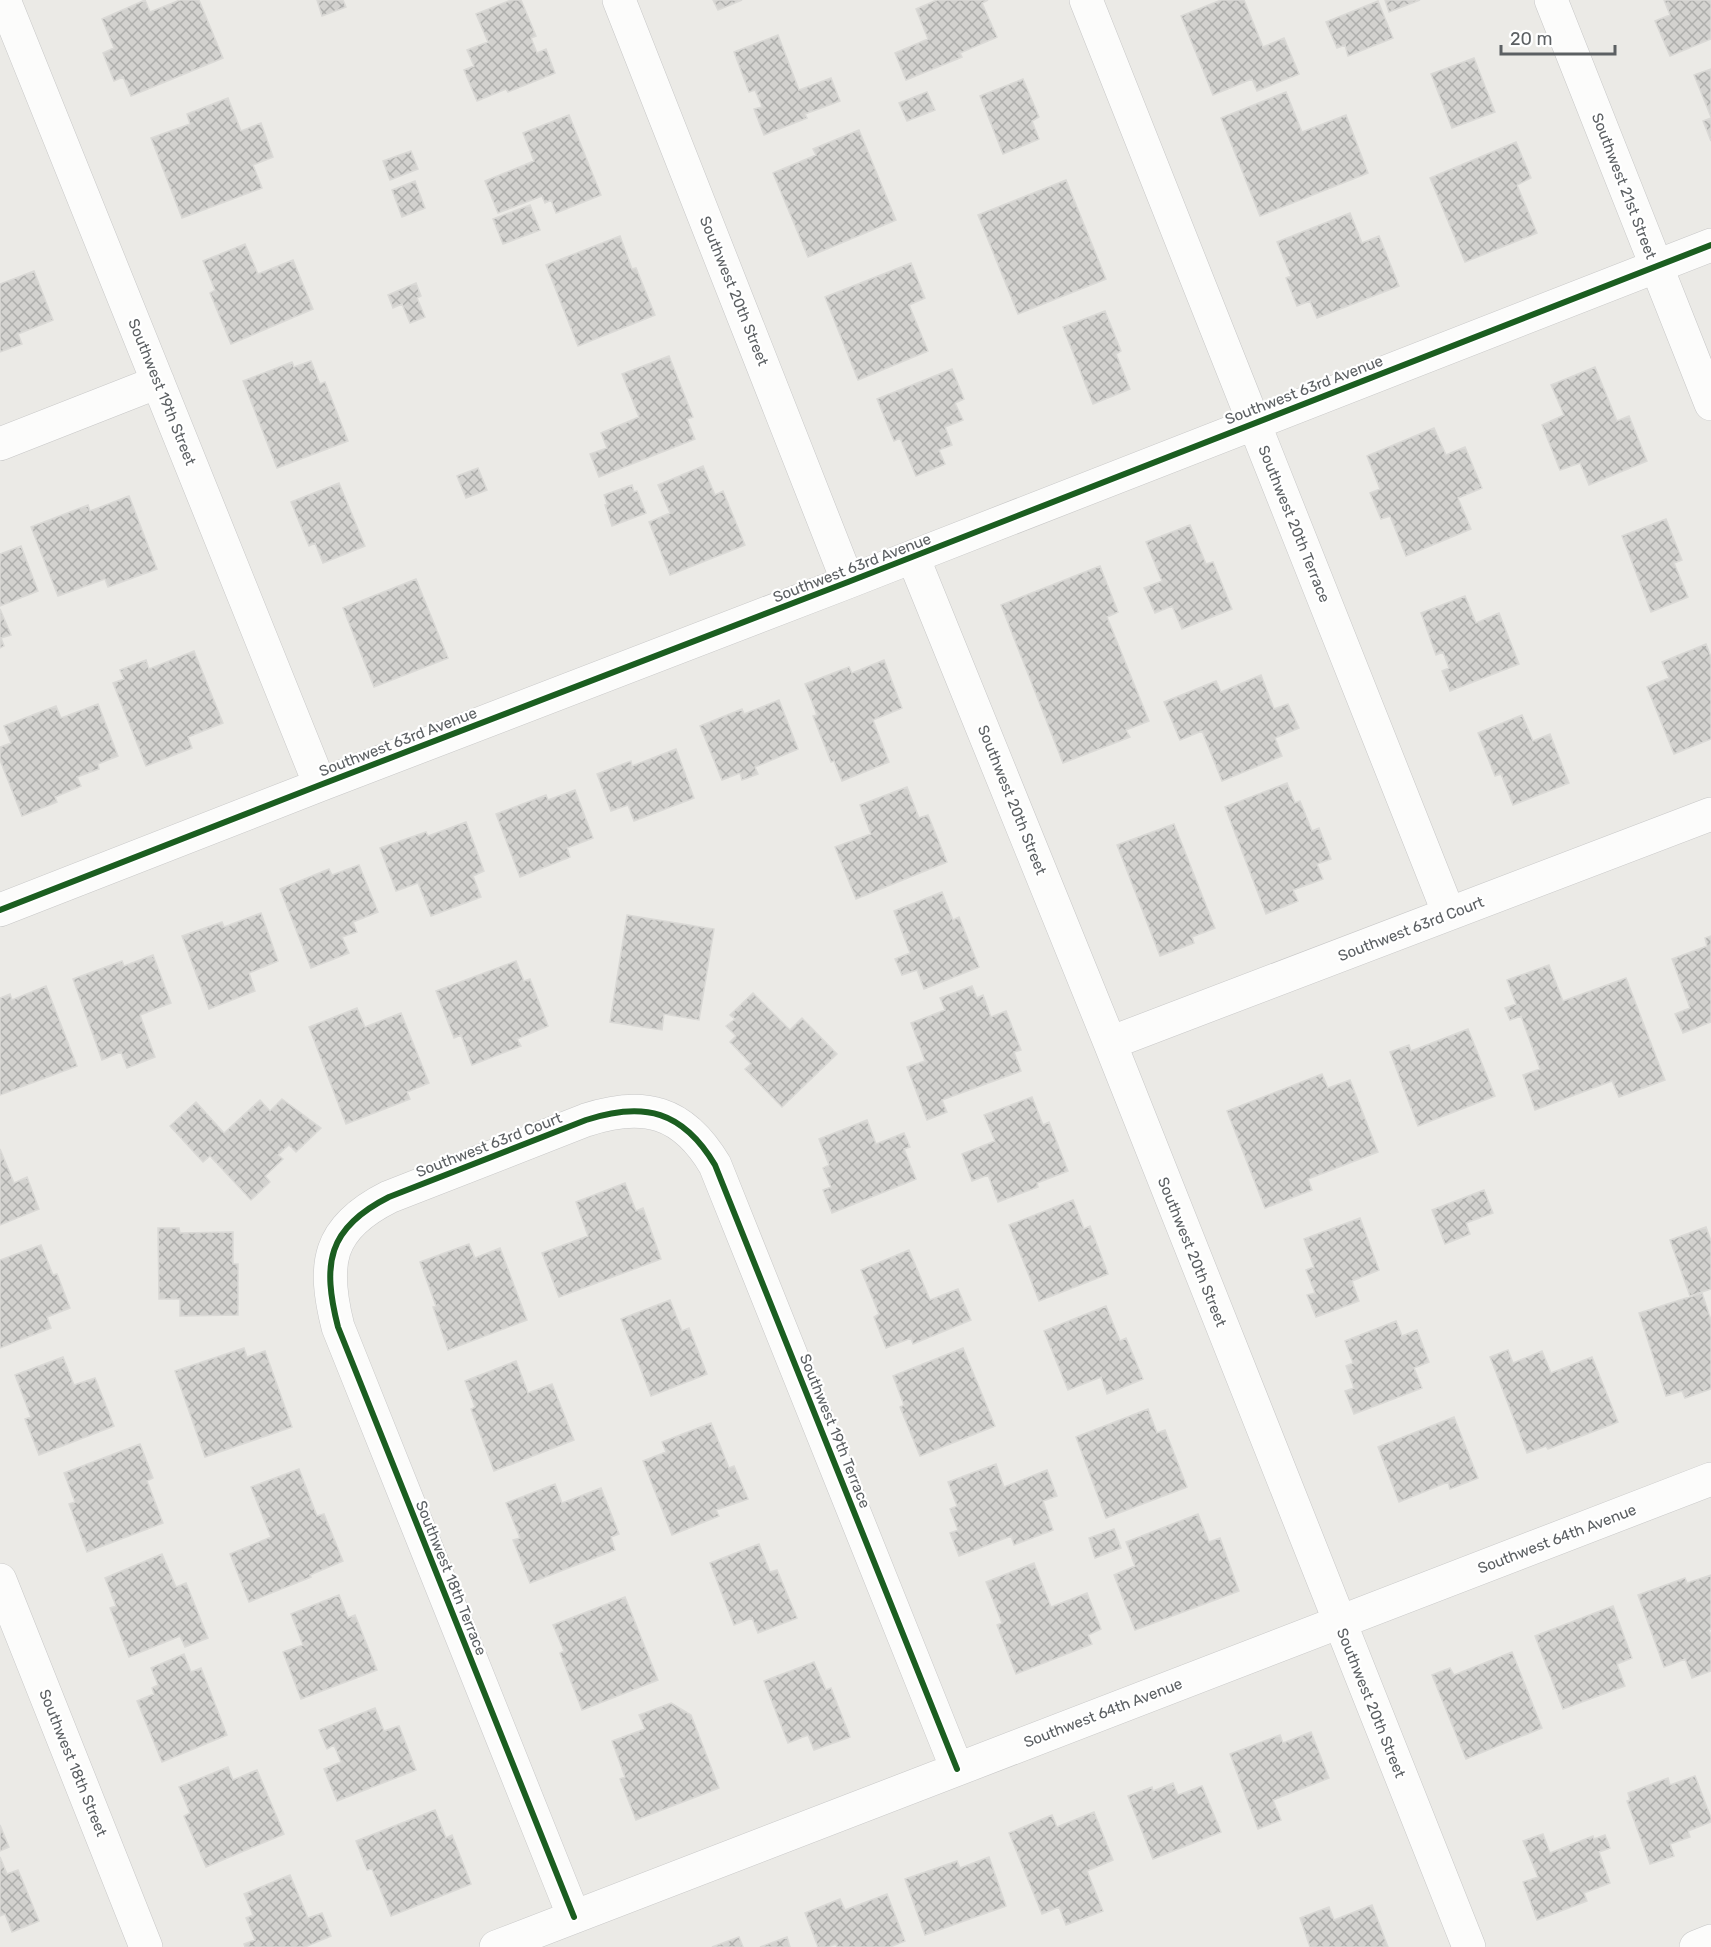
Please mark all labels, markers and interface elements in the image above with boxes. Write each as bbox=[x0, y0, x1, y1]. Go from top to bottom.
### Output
scale bar bbox=[1501, 18, 1615, 56]
text: 20 m bbox=[1510, 28, 1552, 50]
street label: Southwest 21st Street bbox=[1588, 110, 1660, 262]
street label: Southwest 20th Street bbox=[696, 214, 772, 369]
street label: Southwest 19th Street bbox=[124, 316, 200, 468]
street label: Southwest 63rd Avenue bbox=[1223, 352, 1385, 428]
street label: Southwest 20th Terrace bbox=[1254, 443, 1334, 605]
street label: Southwest 63rd Avenue bbox=[771, 530, 933, 606]
street label: Southwest 63rd Avenue bbox=[317, 704, 479, 780]
street label: Southwest 20th Street bbox=[974, 723, 1050, 878]
street label: Southwest 63rd Court bbox=[1336, 893, 1487, 965]
street label: Southwest 63rd Court bbox=[414, 1109, 565, 1181]
street label: Southwest 20th Street bbox=[1154, 1175, 1230, 1330]
street label: Southwest 19th Terrace bbox=[796, 1351, 874, 1511]
street label: Southwest 18th Terrace bbox=[412, 1498, 490, 1658]
street label: Southwest 64th Avenue bbox=[1475, 1500, 1639, 1578]
street label: Southwest 20th Street bbox=[1333, 1626, 1409, 1781]
street label: Southwest 64th Avenue bbox=[1021, 1674, 1185, 1752]
street label: Southwest 18th Street bbox=[35, 1687, 111, 1839]

